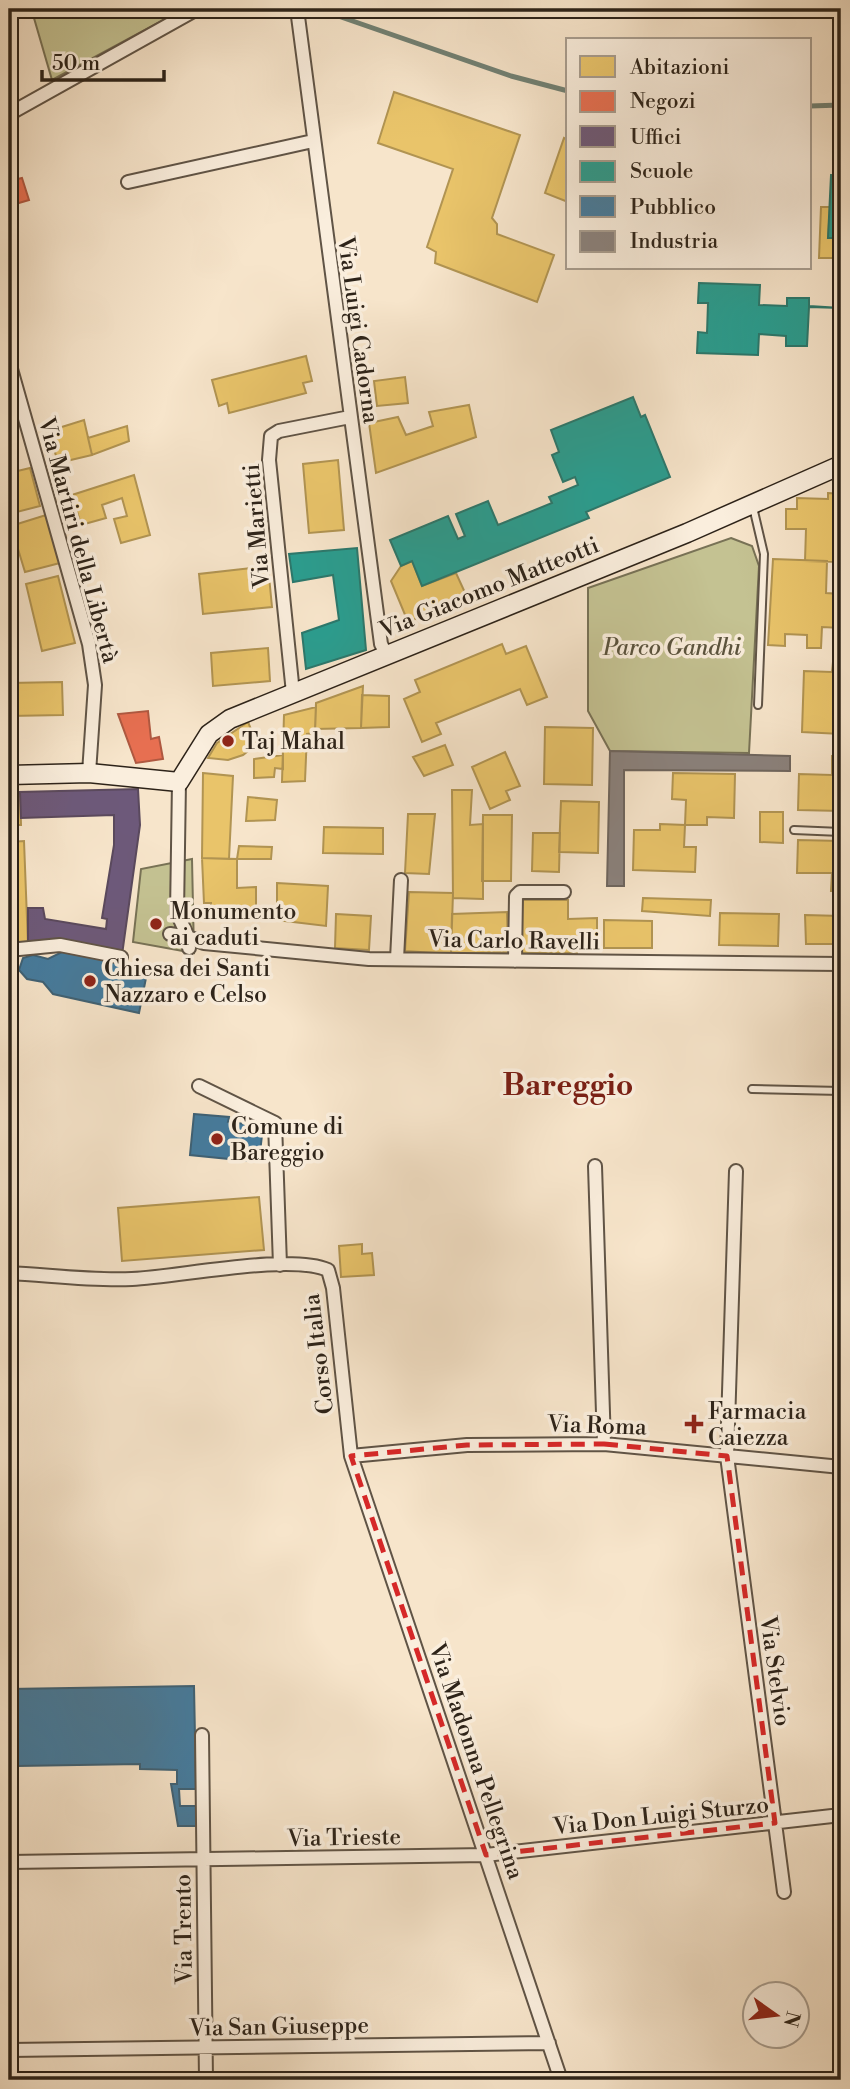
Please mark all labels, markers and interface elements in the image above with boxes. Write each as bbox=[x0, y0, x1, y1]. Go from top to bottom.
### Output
scale bar bbox=[42, 38, 164, 82]
legend bbox=[566, 38, 812, 270]
text: 50 m bbox=[52, 51, 100, 77]
text: Abitazioni bbox=[629, 55, 729, 81]
text: Negozi bbox=[630, 89, 696, 115]
text: Uffici bbox=[630, 125, 681, 151]
text: Scuole bbox=[630, 159, 693, 185]
text: Pubblico bbox=[630, 195, 716, 221]
text: Industria bbox=[630, 229, 719, 255]
street label: Via Luigi Cadorna bbox=[331, 234, 385, 426]
street label: Via Martiri della Libertà bbox=[32, 413, 124, 666]
street label: Via Marietti bbox=[238, 463, 276, 590]
street label: Via Giacomo Matteotti bbox=[375, 531, 603, 645]
park label: Parco Gandhi bbox=[602, 634, 742, 662]
place label: Taj Mahal bbox=[242, 728, 345, 756]
marker: Taj Mahal bbox=[220, 733, 236, 749]
place label: Monumento ai caduti bbox=[170, 898, 296, 952]
marker: Monumento ai caduti bbox=[148, 916, 164, 932]
street label: Via Carlo Ravelli bbox=[427, 925, 600, 957]
place label: Chiesa dei Santi Nazzaro e Celso bbox=[104, 955, 270, 1009]
marker: Chiesa dei Santi Nazzaro e Celso bbox=[82, 973, 98, 989]
district label: Bareggio bbox=[503, 1067, 633, 1105]
place label: Comune di Bareggio bbox=[230, 1113, 344, 1167]
marker: Comune di Bareggio bbox=[209, 1131, 225, 1147]
street label: Corso Italia bbox=[298, 1292, 340, 1416]
place label: Farmacia Caiezza bbox=[708, 1398, 807, 1452]
street label: Via Roma bbox=[546, 1410, 648, 1442]
marker: Farmacia Caiezza bbox=[686, 1416, 702, 1432]
street label: Via Stelvio bbox=[753, 1613, 797, 1728]
street label: Via Madonna Pellegrina bbox=[422, 1639, 530, 1883]
street label: Via Don Luigi Sturzo bbox=[551, 1791, 770, 1841]
street label: Via Trieste bbox=[286, 1823, 401, 1853]
street label: Via Trento bbox=[169, 1874, 199, 1985]
north arrow bbox=[742, 1980, 812, 2050]
text: N bbox=[778, 2009, 805, 2029]
street label: Via San Giuseppe bbox=[188, 2011, 369, 2043]

